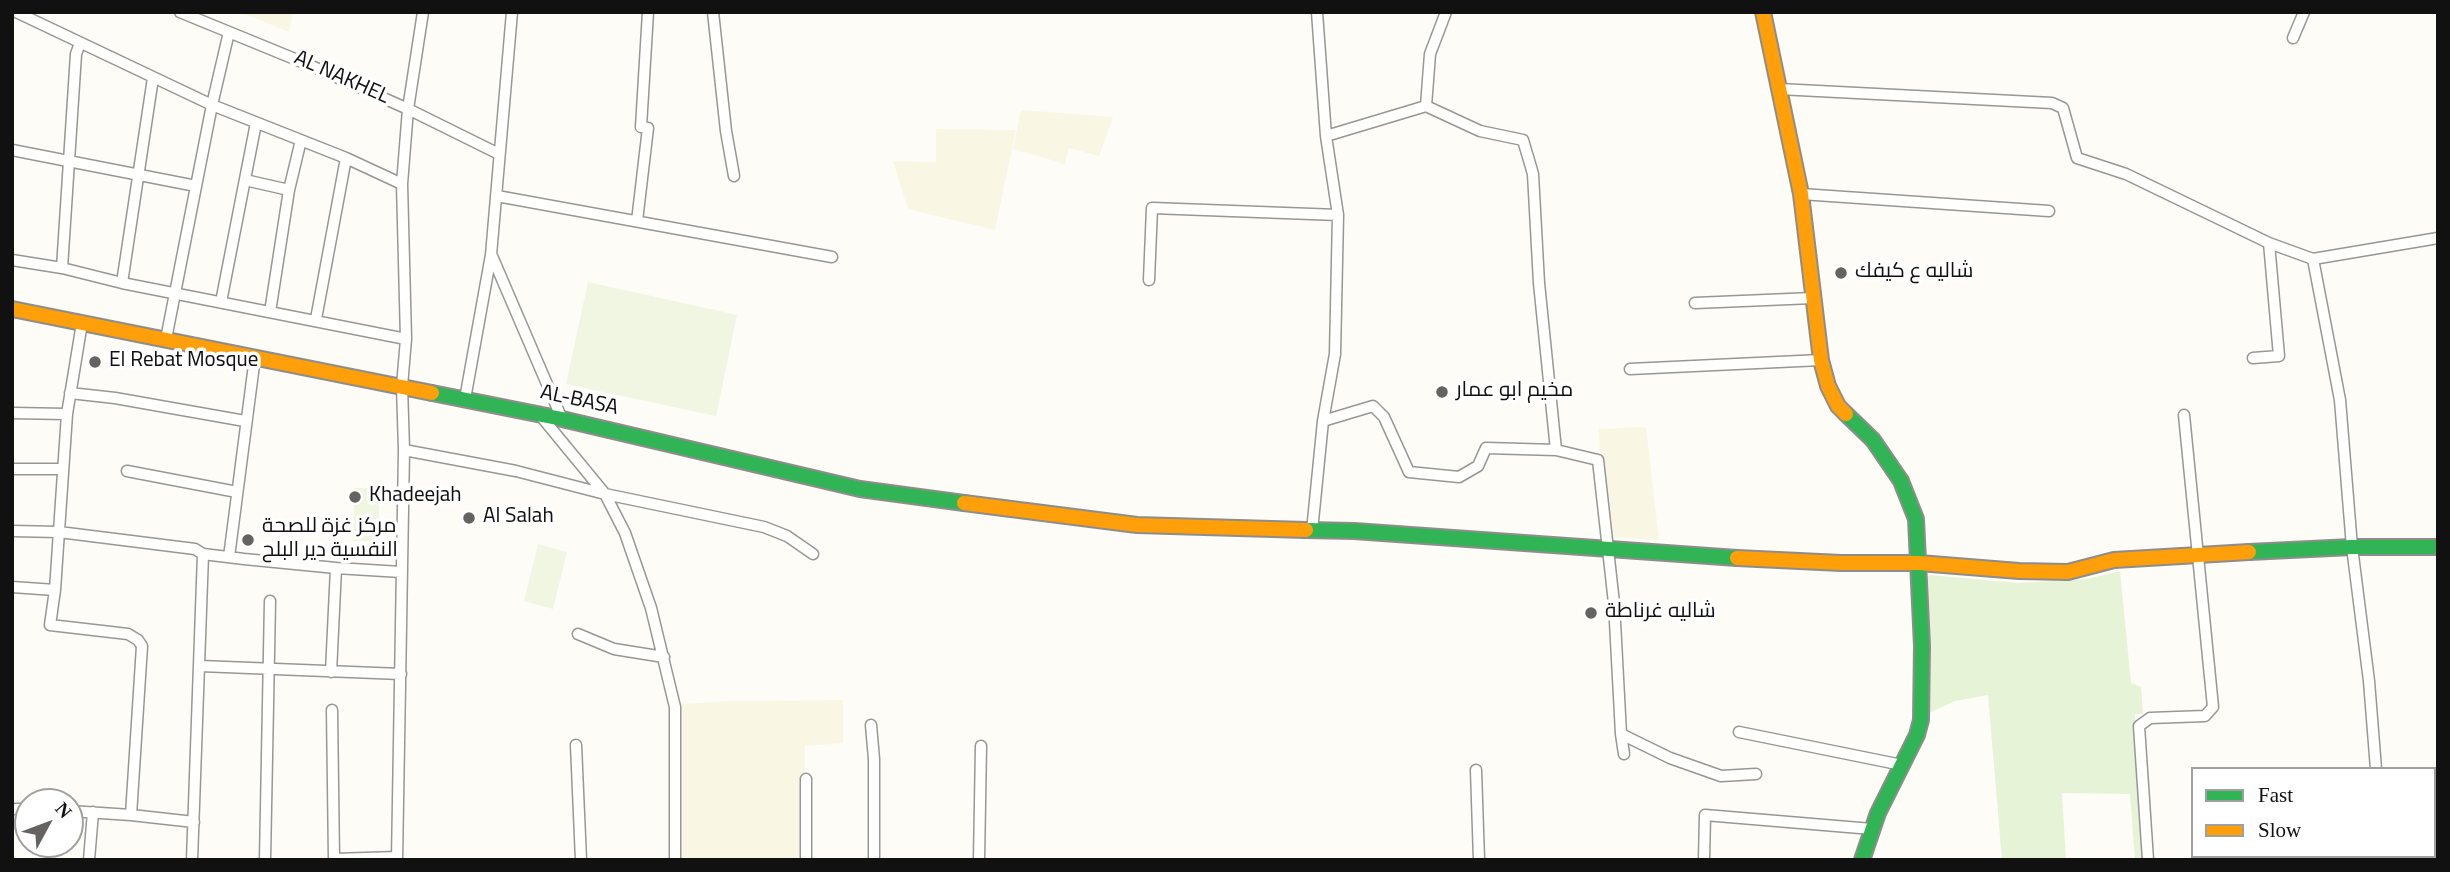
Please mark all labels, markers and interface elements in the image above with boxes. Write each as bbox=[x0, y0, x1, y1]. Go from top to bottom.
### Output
street label: AL NAKHEL bbox=[289, 47, 393, 111]
place label: شاليه ع كيفك bbox=[1855, 260, 1973, 286]
marker: شاليه ع كيفك bbox=[1833, 265, 1849, 281]
place label: El Rebat Mosque bbox=[109, 349, 258, 375]
marker: El Rebat Mosque bbox=[87, 354, 103, 370]
place label: مخيم ابو عمار bbox=[1456, 379, 1573, 405]
street label: AL-BASA bbox=[538, 381, 620, 423]
marker: مخيم ابو عمار bbox=[1434, 384, 1450, 400]
place label: Khadeejah bbox=[369, 484, 462, 510]
marker: Khadeejah bbox=[347, 489, 363, 505]
place label: Al Salah bbox=[483, 505, 554, 531]
marker: Al Salah bbox=[461, 510, 477, 526]
place label: مركز غزة للصحة النفسية دير البلح bbox=[262, 515, 398, 565]
marker: مركز غزة للصحة النفسية دير البلح bbox=[240, 532, 256, 548]
place label: شاليه غرناطة bbox=[1605, 600, 1716, 626]
marker: شاليه غرناطة bbox=[1583, 605, 1599, 621]
legend bbox=[2191, 767, 2436, 858]
text: Fast bbox=[2258, 783, 2293, 807]
north arrow bbox=[14, 788, 84, 858]
text: N bbox=[51, 798, 76, 822]
text: Slow bbox=[2258, 818, 2301, 842]

